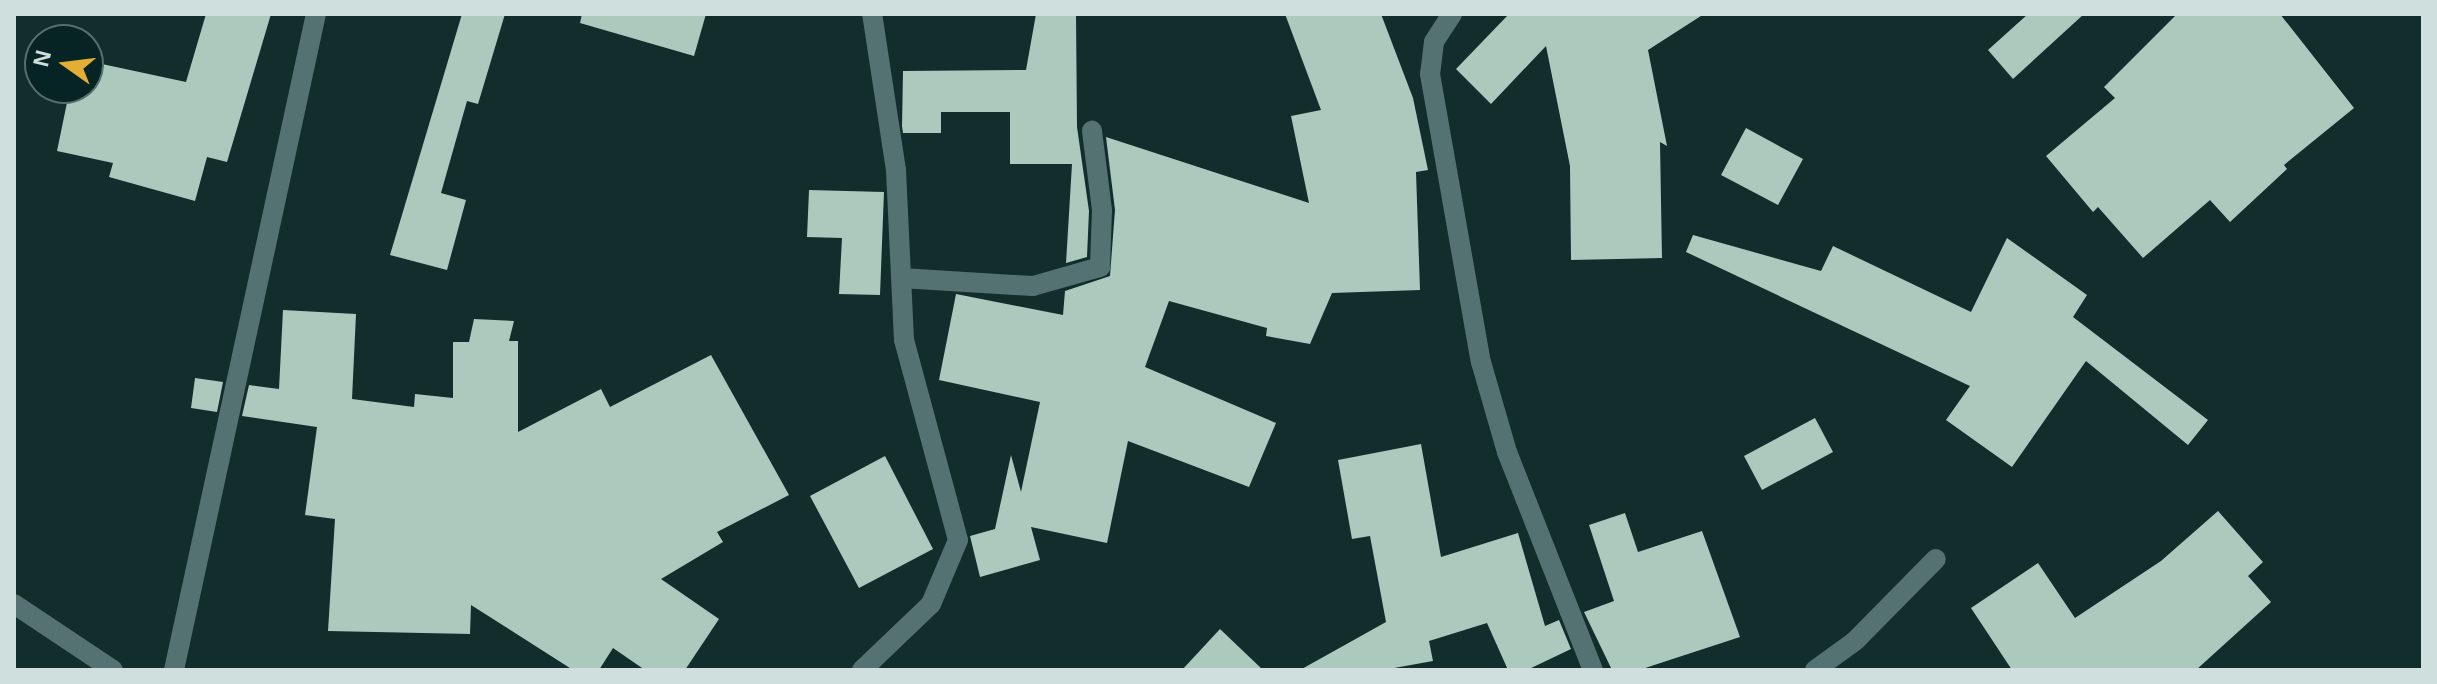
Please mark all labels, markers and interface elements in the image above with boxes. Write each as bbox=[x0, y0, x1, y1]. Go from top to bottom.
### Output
north arrow bbox=[24, 24, 104, 104]
text: N bbox=[28, 48, 56, 69]

